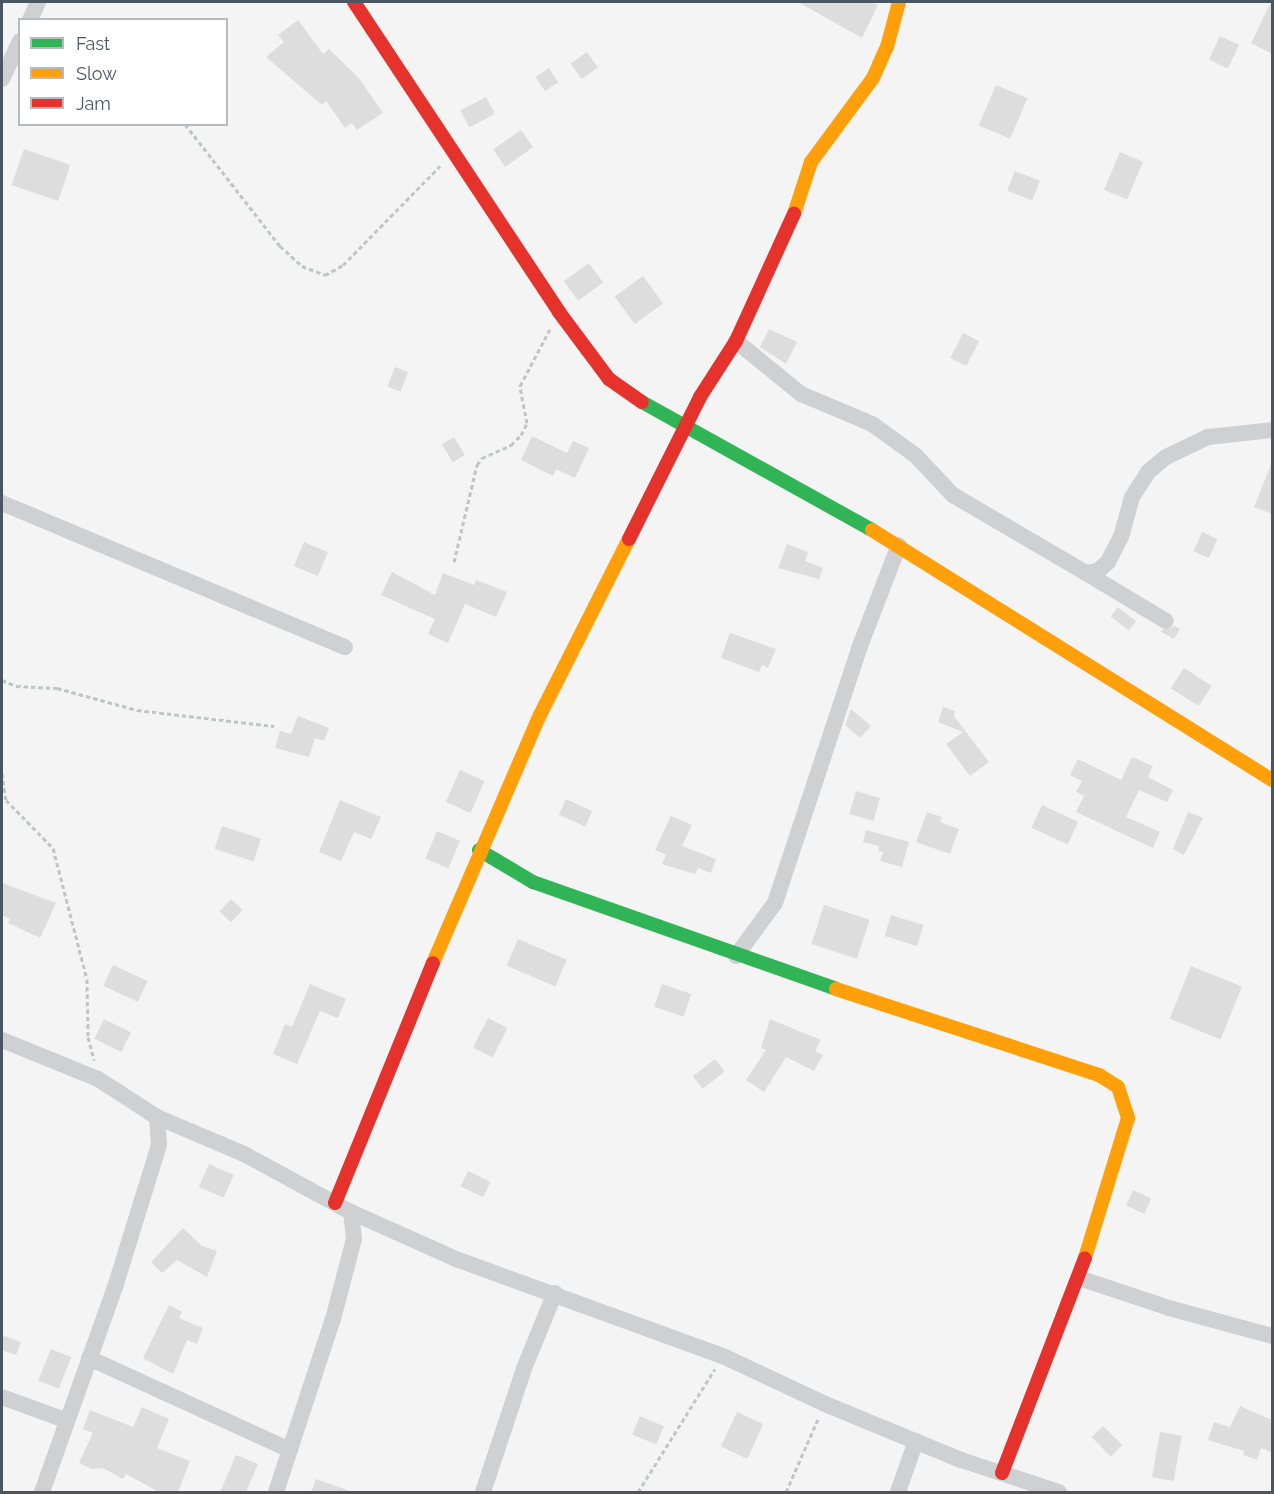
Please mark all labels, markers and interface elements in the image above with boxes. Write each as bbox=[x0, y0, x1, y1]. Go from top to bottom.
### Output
legend bbox=[18, 18, 228, 126]
text: Fast bbox=[76, 33, 110, 54]
text: Slow bbox=[76, 63, 117, 84]
text: Jam bbox=[76, 93, 111, 114]

